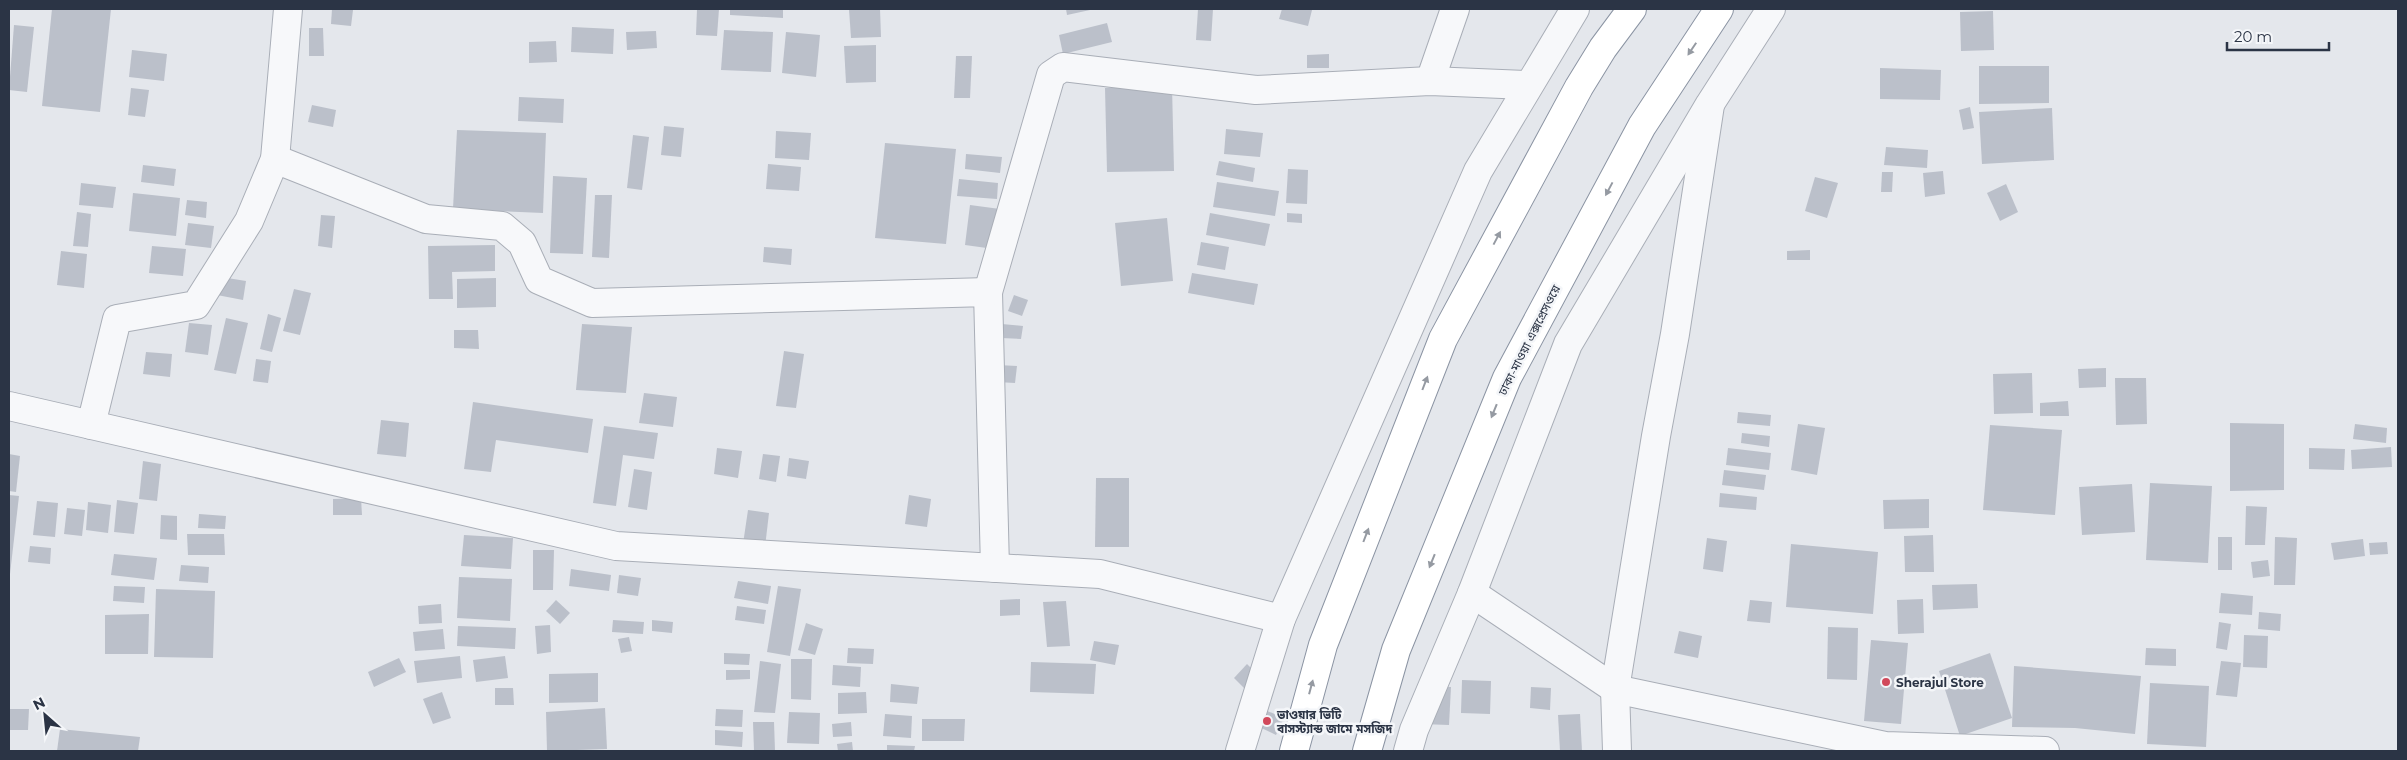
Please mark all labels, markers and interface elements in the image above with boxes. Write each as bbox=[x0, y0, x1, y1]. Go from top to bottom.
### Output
scale bar bbox=[2227, 20, 2330, 52]
text: 20 m bbox=[2234, 27, 2272, 46]
one-way arrow bbox=[1687, 43, 1697, 56]
one-way arrow bbox=[1604, 182, 1613, 195]
one-way arrow bbox=[1493, 231, 1502, 245]
street label: ঢাকা-মাওয়া এক্সপ্রেসওয়ে bbox=[1494, 282, 1564, 398]
one-way arrow bbox=[1422, 376, 1430, 390]
one-way arrow bbox=[1490, 404, 1498, 419]
one-way arrow bbox=[1363, 527, 1370, 542]
one-way arrow bbox=[1428, 554, 1436, 568]
place label: Sherajul Store bbox=[1896, 675, 1984, 690]
marker: Sherajul Store bbox=[1880, 676, 1892, 688]
one-way arrow bbox=[1308, 680, 1316, 695]
north arrow bbox=[20, 690, 70, 740]
text: N bbox=[30, 693, 48, 714]
place label: ভাওয়ার ভিটি বাসস্ট্যান্ড জামে মসজিদ bbox=[1276, 707, 1392, 736]
marker: ভাওয়ার ভিটি বাসস্ট্যান্ড জামে মসজিদ bbox=[1261, 715, 1273, 727]

